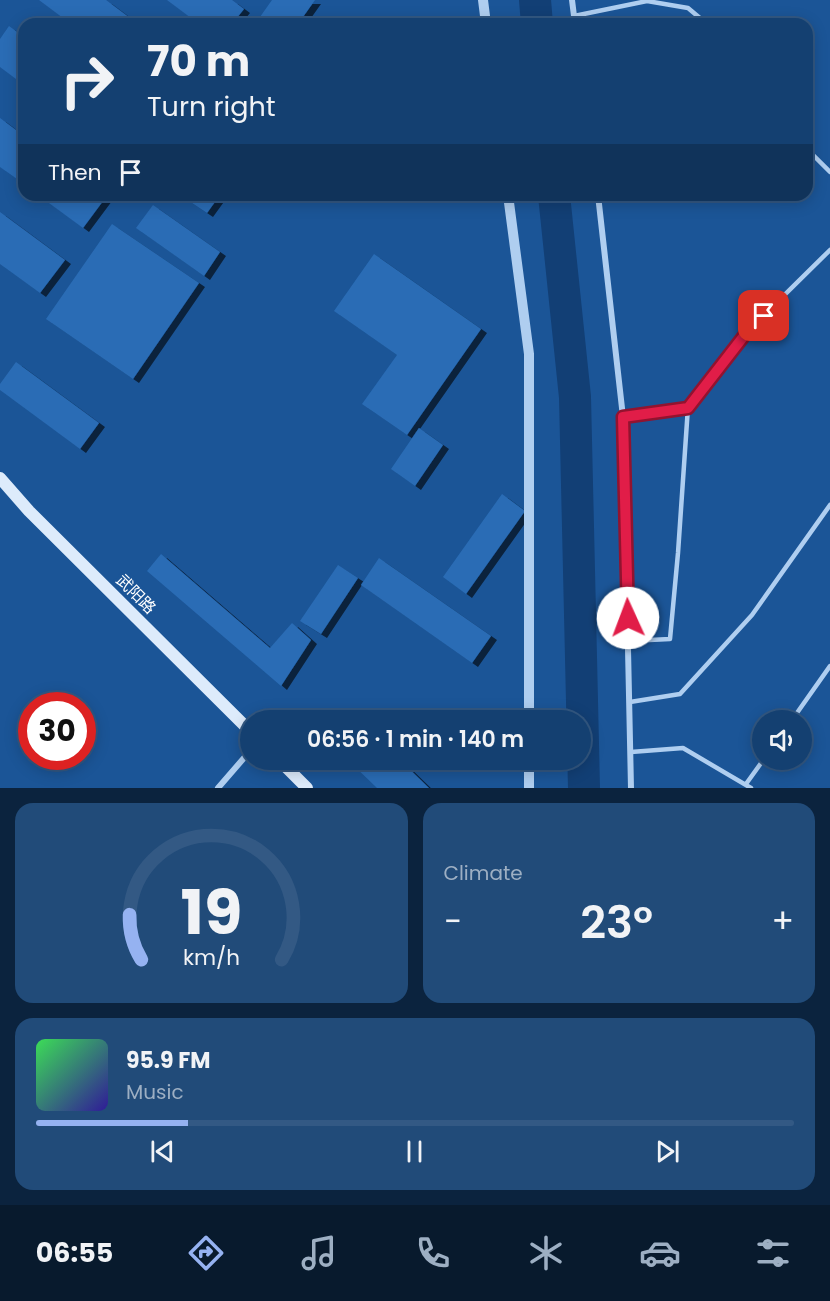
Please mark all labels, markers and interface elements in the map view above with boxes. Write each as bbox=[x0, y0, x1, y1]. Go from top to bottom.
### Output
text: 70 m bbox=[147, 32, 250, 91]
icon: right bbox=[48, 42, 126, 120]
text: Turn right bbox=[147, 88, 276, 125]
icon: arrive bbox=[114, 156, 147, 189]
text: Then bbox=[48, 157, 102, 188]
pin bbox=[738, 290, 789, 341]
icon: arrive bbox=[747, 299, 780, 332]
street label: 武阳路 bbox=[111, 569, 161, 619]
position arrow bbox=[596, 586, 660, 650]
speed limit sign: 30 bbox=[18, 692, 96, 770]
map controls bbox=[752, 710, 812, 770]
button: sound bbox=[752, 710, 812, 770]
text: 06:56 · 1 min · 140 m bbox=[307, 724, 524, 755]
text: Climate bbox=[444, 859, 523, 887]
text: 19 bbox=[180, 868, 242, 956]
text: 23° bbox=[580, 891, 653, 954]
text: − bbox=[444, 898, 462, 945]
text: + bbox=[771, 898, 794, 945]
text: km/h bbox=[183, 942, 240, 973]
text: 95.9 FM bbox=[126, 1045, 210, 1076]
text: Music bbox=[126, 1078, 184, 1106]
icon: previous bbox=[146, 1135, 179, 1168]
icon: pause bbox=[398, 1135, 431, 1168]
icon: next bbox=[651, 1135, 684, 1168]
icon: directions bbox=[185, 1232, 227, 1274]
icon: music bbox=[298, 1232, 340, 1274]
icon: phone bbox=[412, 1232, 454, 1274]
icon: climate bbox=[525, 1232, 567, 1274]
icon: car bbox=[639, 1232, 681, 1274]
icon: filters bbox=[752, 1232, 794, 1274]
text: 06:55 bbox=[36, 1234, 113, 1271]

